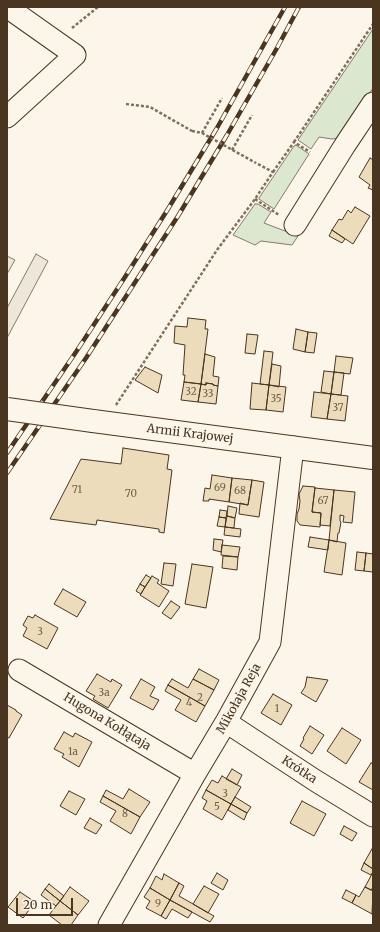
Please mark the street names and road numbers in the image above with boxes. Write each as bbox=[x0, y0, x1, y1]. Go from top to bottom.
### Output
street label: Armii Krajowej bbox=[146, 422, 234, 446]
street label: Mikołaja Reja bbox=[214, 661, 264, 737]
street label: Hugona Kołłątaja bbox=[61, 690, 153, 754]
street label: Krótka bbox=[279, 753, 319, 787]

